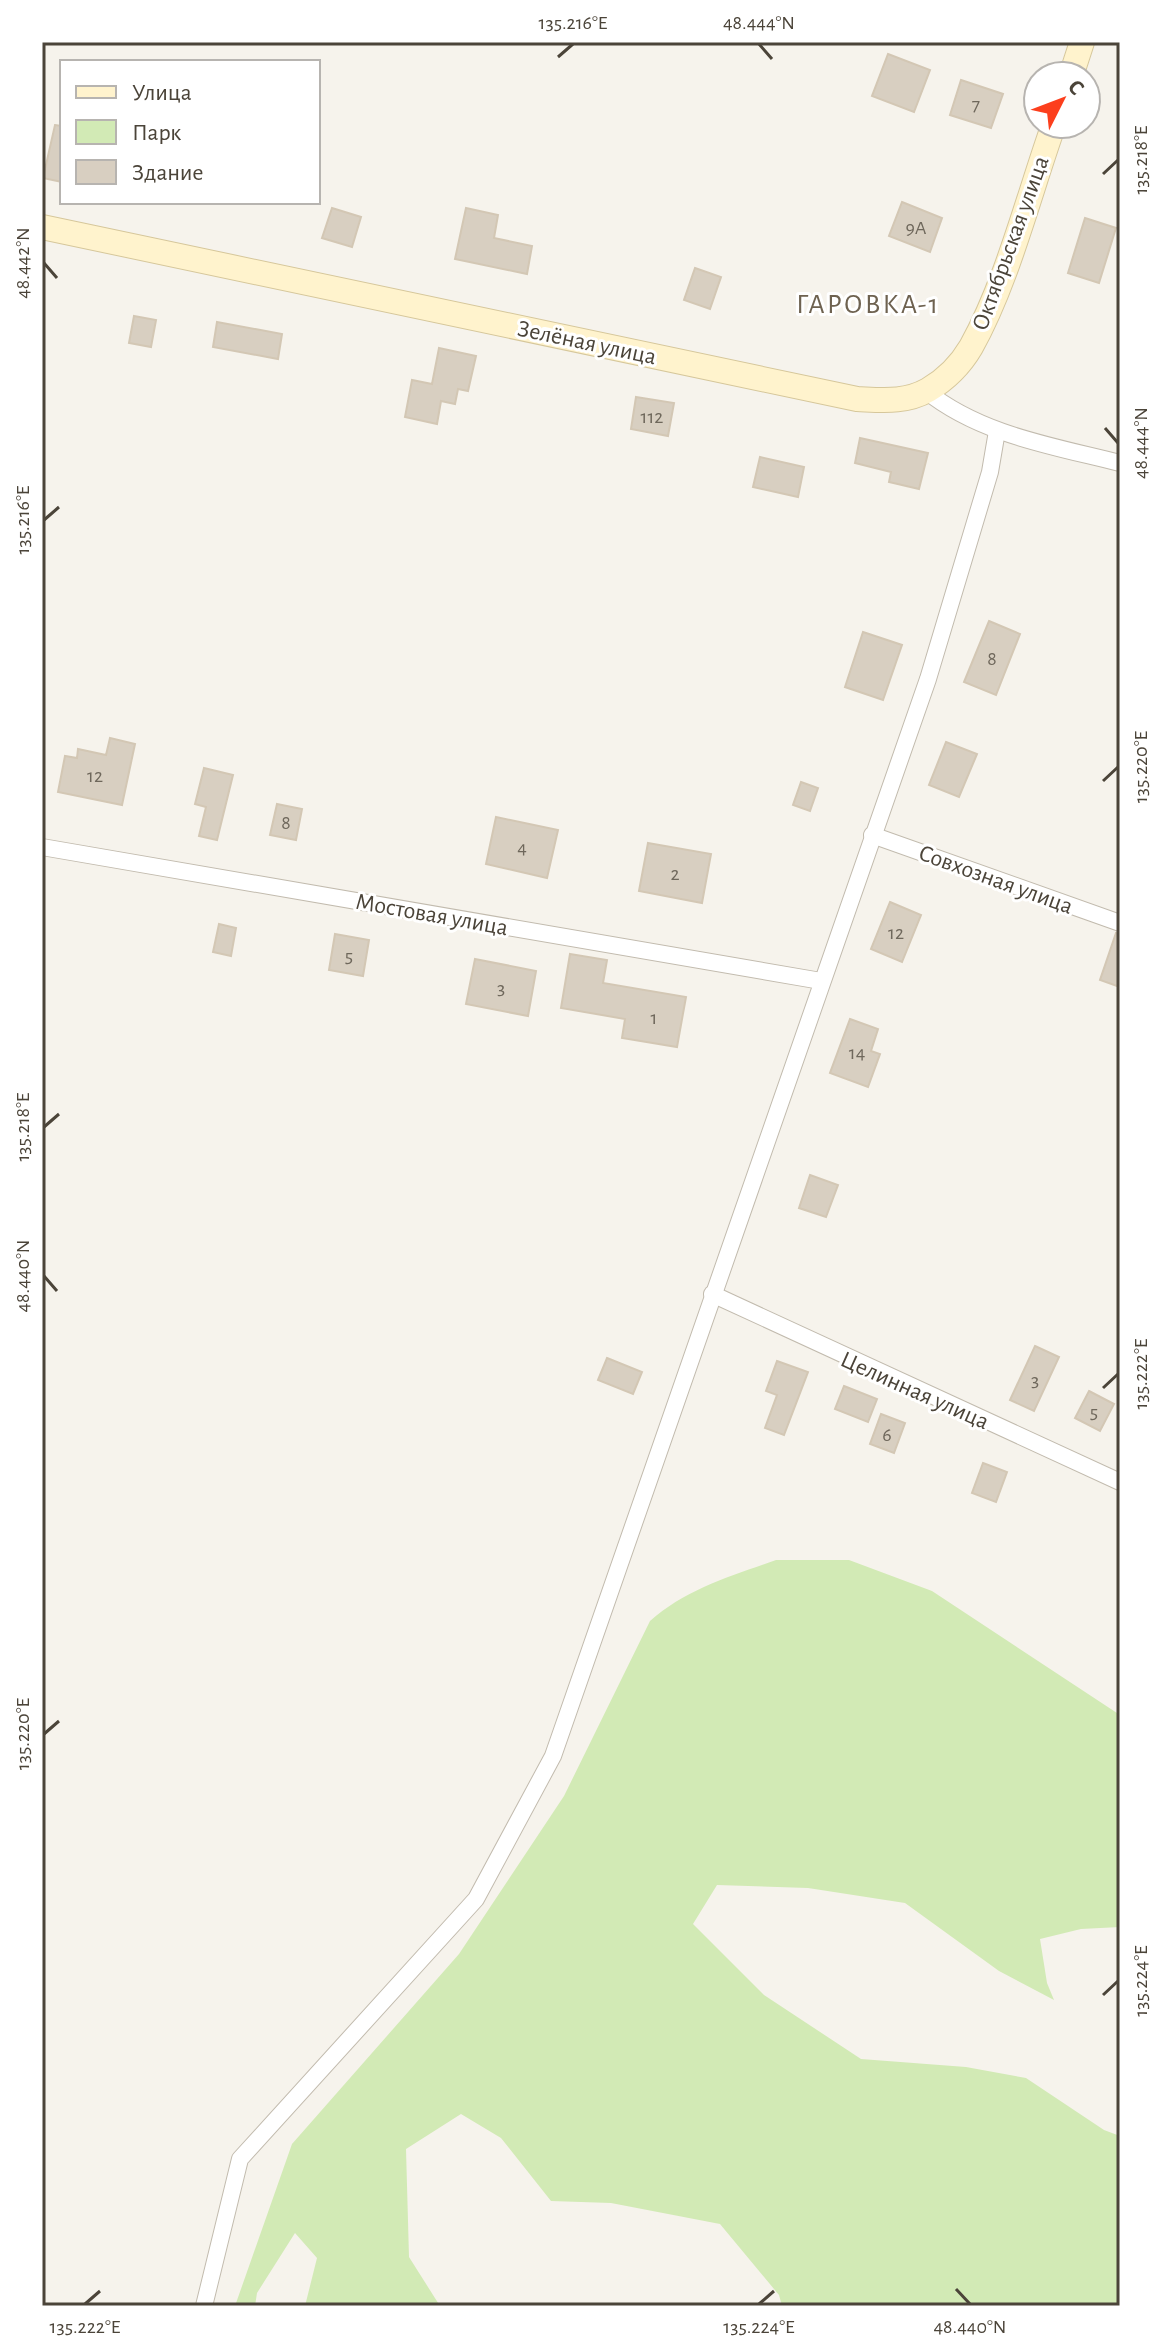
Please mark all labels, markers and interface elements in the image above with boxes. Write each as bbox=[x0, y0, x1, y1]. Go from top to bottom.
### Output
text: 135.216°E bbox=[539, 13, 608, 33]
text: 48.444°N bbox=[723, 13, 795, 33]
legend bbox=[60, 60, 320, 204]
north arrow bbox=[1022, 60, 1102, 140]
text: С bbox=[1064, 75, 1088, 99]
text: Улица bbox=[132, 81, 192, 105]
house number: 7 bbox=[972, 95, 980, 115]
text: Парк bbox=[132, 121, 181, 145]
text: 135.218°E bbox=[1131, 125, 1151, 195]
street label: Октябрьская улица bbox=[968, 153, 1054, 334]
text: Здание bbox=[132, 161, 203, 185]
house number: 9А bbox=[905, 218, 927, 238]
text: 48.442°N bbox=[13, 227, 33, 299]
district label: ГАРОВКА-1 bbox=[796, 291, 940, 319]
street label: Зелёная улица bbox=[515, 317, 658, 369]
house number: 112 bbox=[641, 407, 663, 427]
text: 48.444°N bbox=[1131, 407, 1151, 479]
text: 135.216°E bbox=[13, 485, 33, 554]
house number: 8 bbox=[987, 649, 997, 669]
text: 135.220°E bbox=[1131, 730, 1151, 803]
house number: 12 bbox=[87, 766, 103, 786]
house number: 8 bbox=[281, 813, 291, 833]
house number: 4 bbox=[517, 838, 527, 858]
street label: Совхозная улица bbox=[915, 841, 1076, 919]
house number: 2 bbox=[670, 864, 680, 884]
street label: Мостовая улица bbox=[354, 890, 510, 940]
house number: 12 bbox=[888, 923, 904, 943]
house number: 5 bbox=[345, 946, 353, 966]
house number: 3 bbox=[497, 978, 505, 998]
house number: 1 bbox=[651, 1008, 657, 1028]
house number: 14 bbox=[849, 1043, 865, 1063]
text: 135.218°E bbox=[13, 1092, 33, 1162]
text: 48.440°N bbox=[13, 1240, 33, 1313]
text: 135.222°E bbox=[1131, 1338, 1151, 1409]
street label: Целинная улица bbox=[837, 1347, 992, 1434]
house number: 3 bbox=[1031, 1370, 1039, 1390]
house number: 5 bbox=[1090, 1402, 1098, 1422]
house number: 6 bbox=[882, 1425, 892, 1445]
text: 135.220°E bbox=[13, 1697, 33, 1770]
text: 135.224°E bbox=[1131, 1945, 1151, 2017]
text: 135.222°E bbox=[50, 2317, 121, 2337]
text: 135.224°E bbox=[723, 2317, 795, 2337]
text: 48.440°N bbox=[934, 2317, 1007, 2337]

